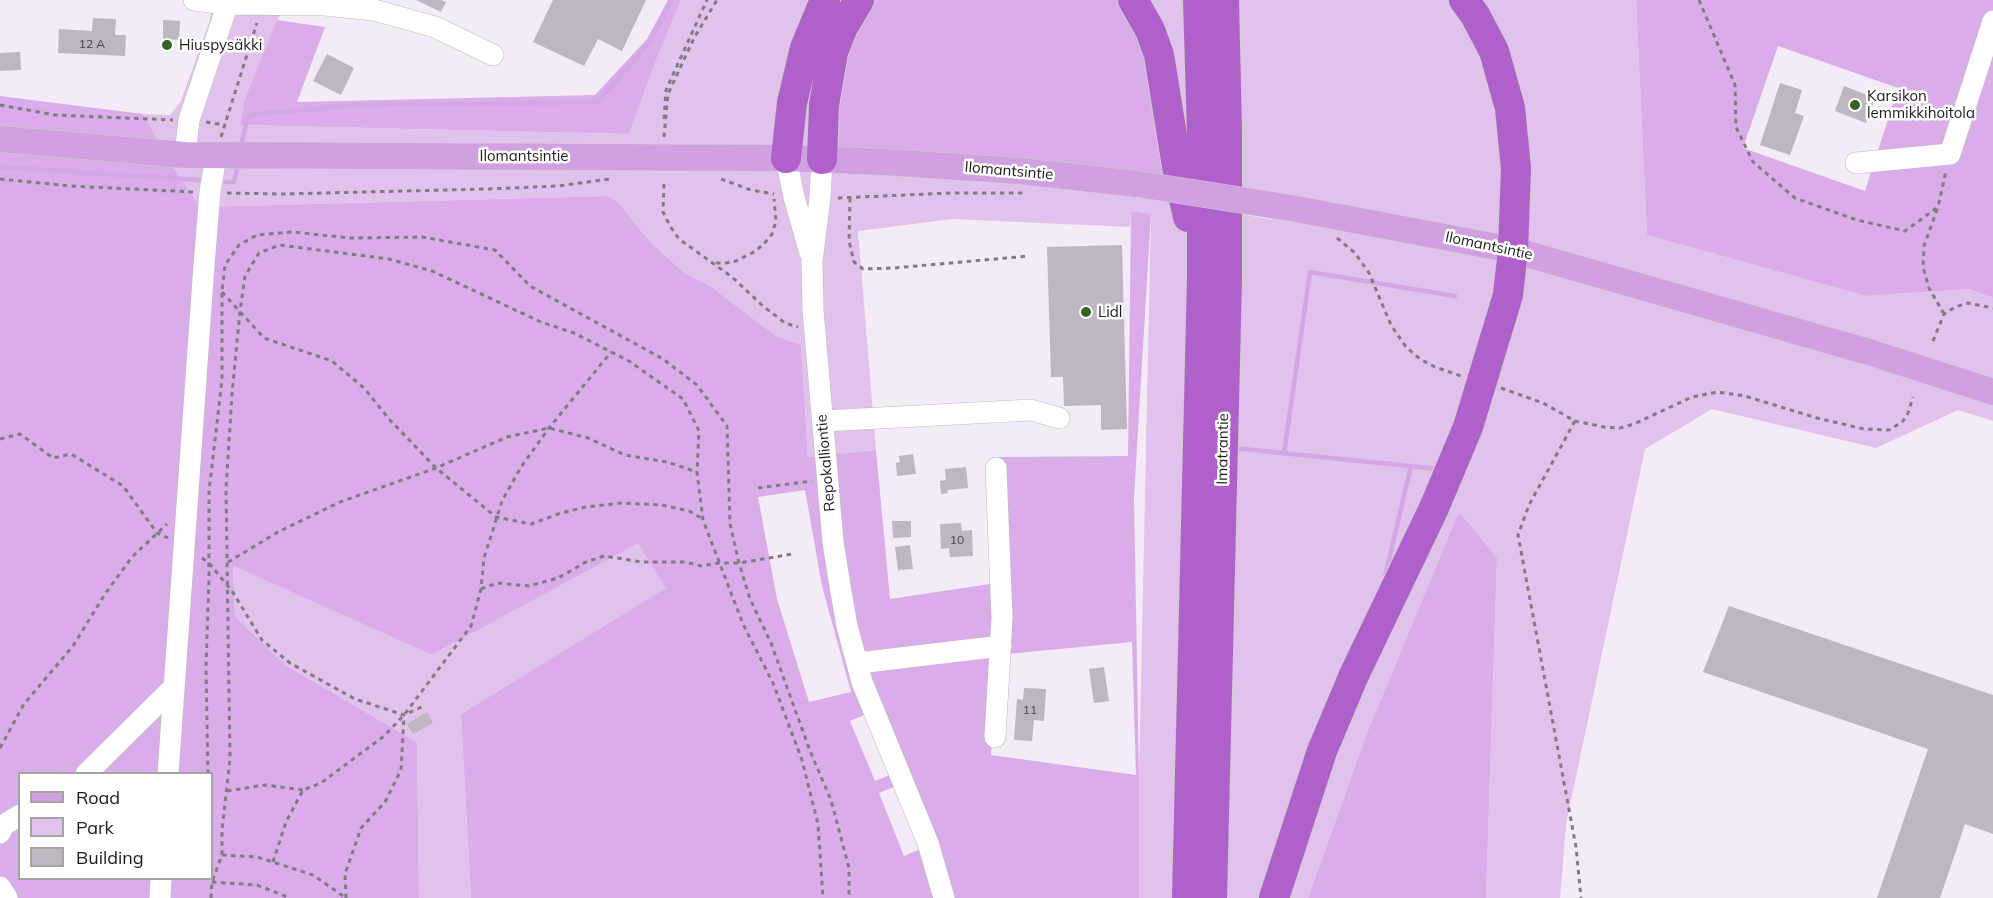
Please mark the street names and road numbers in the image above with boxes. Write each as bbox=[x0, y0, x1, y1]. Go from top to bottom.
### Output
street label: Ilomantsintie bbox=[479, 147, 569, 165]
street label: Ilomantsintie bbox=[964, 158, 1054, 184]
street label: Ilomantsintie bbox=[1444, 228, 1534, 264]
street label: Imatrantie bbox=[1213, 413, 1233, 485]
street label: Repokalliontie bbox=[813, 414, 839, 512]

